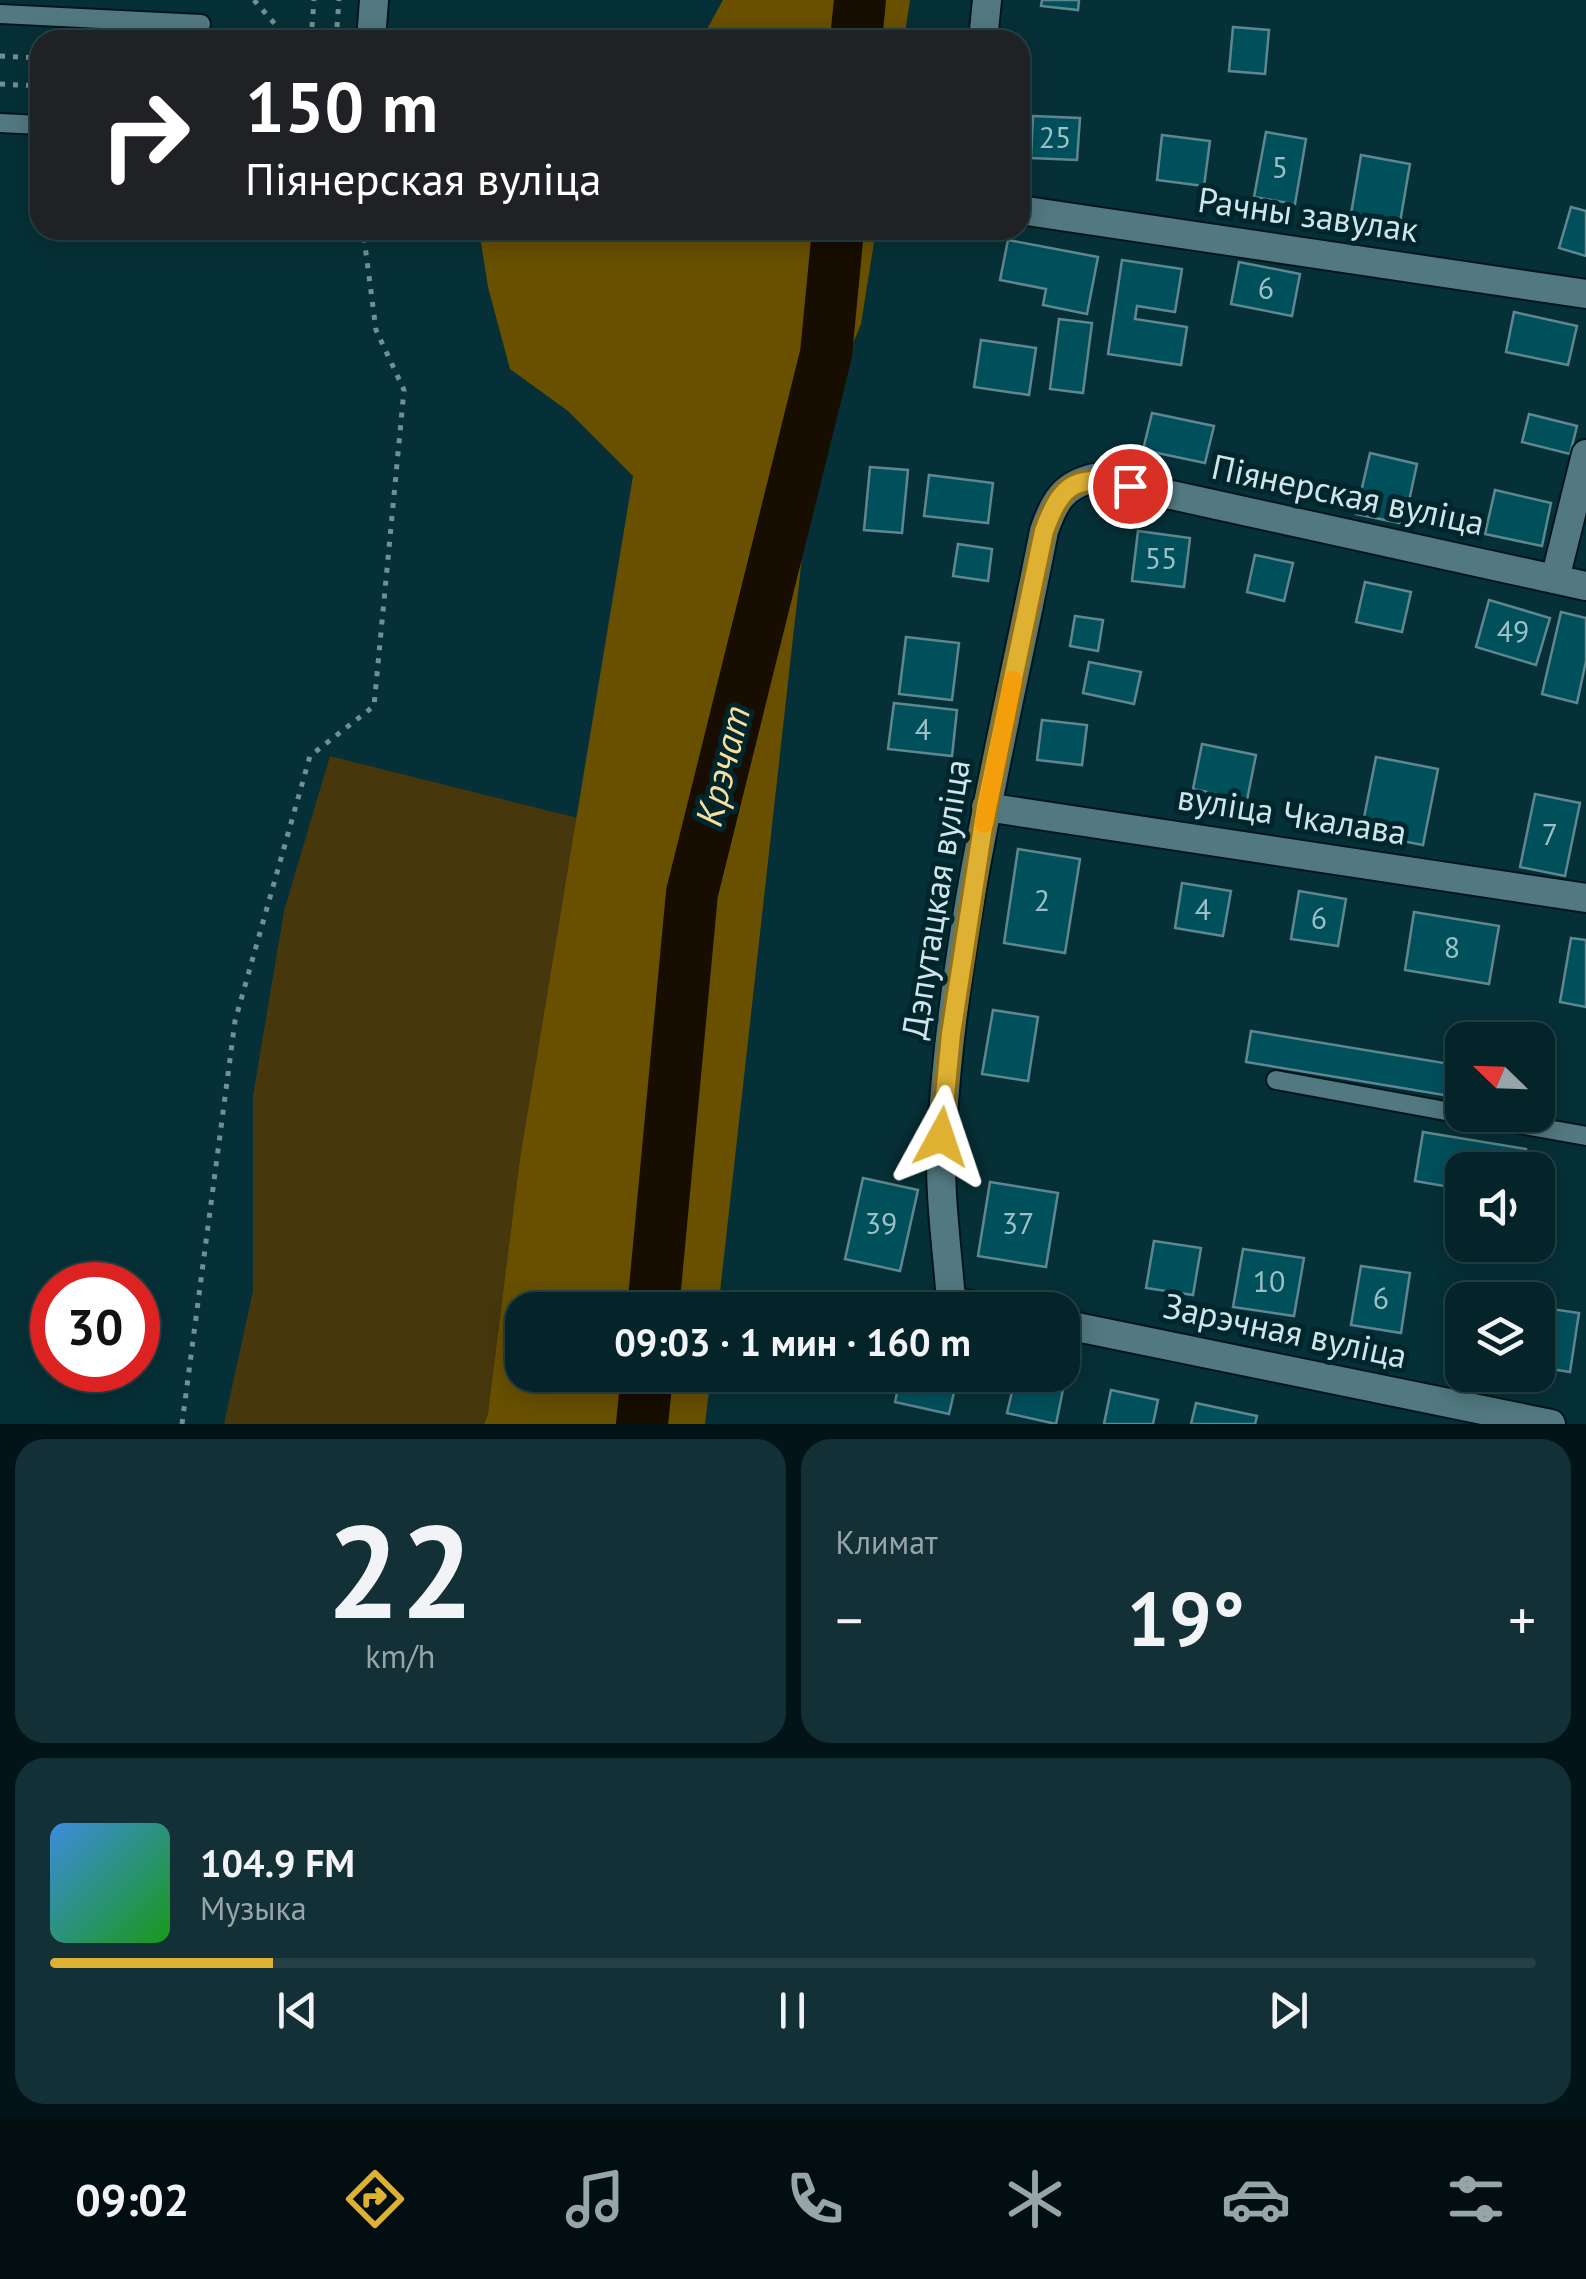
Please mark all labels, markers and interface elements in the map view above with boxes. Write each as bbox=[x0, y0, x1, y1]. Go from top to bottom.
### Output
text: 150 m bbox=[245, 61, 438, 151]
icon: right bbox=[80, 70, 210, 200]
house number: 25 bbox=[1039, 117, 1071, 156]
house number: 5 bbox=[1272, 147, 1288, 186]
text: Піянерская вуліца bbox=[245, 149, 602, 207]
street label: Рачны завулак bbox=[1195, 176, 1422, 252]
house number: 6 bbox=[1258, 268, 1274, 307]
street label: Піянерская вуліца bbox=[1208, 443, 1489, 545]
pin bbox=[1088, 444, 1173, 529]
icon: arrive bbox=[1103, 459, 1158, 514]
house number: 55 bbox=[1145, 538, 1177, 577]
house number: 49 bbox=[1497, 611, 1529, 650]
water label: Крэчат bbox=[683, 700, 760, 831]
house number: 4 bbox=[915, 709, 931, 748]
street label: Дэпутацкая вуліца bbox=[890, 756, 980, 1042]
street label: вуліца Чкалава bbox=[1174, 773, 1410, 855]
house number: 7 bbox=[1542, 814, 1558, 853]
house number: 2 bbox=[1034, 880, 1050, 919]
house number: 4 bbox=[1195, 889, 1211, 928]
house number: 6 bbox=[1311, 898, 1327, 937]
house number: 8 bbox=[1444, 927, 1460, 966]
north arrow bbox=[1445, 1022, 1555, 1132]
map controls bbox=[1445, 1022, 1555, 1392]
position arrow bbox=[889, 1085, 993, 1189]
button: sound bbox=[1445, 1152, 1555, 1262]
house number: 39 bbox=[865, 1203, 897, 1242]
house number: 37 bbox=[1002, 1203, 1034, 1242]
house number: 10 bbox=[1253, 1261, 1285, 1300]
speed limit sign: 30 bbox=[30, 1262, 160, 1392]
house number: 6 bbox=[1373, 1278, 1389, 1317]
street label: Зарэчная вуліца bbox=[1159, 1282, 1411, 1378]
button: layers bbox=[1445, 1282, 1555, 1392]
text: 09:03 · 1 мин · 160 m bbox=[614, 1317, 971, 1366]
text: 22 bbox=[327, 1486, 474, 1654]
text: Климат bbox=[836, 1521, 938, 1563]
text: 19° bbox=[1127, 1570, 1245, 1667]
text: − bbox=[836, 1584, 863, 1655]
text: + bbox=[1508, 1584, 1536, 1655]
text: km/h bbox=[365, 1635, 435, 1677]
text: 104.9 FM bbox=[200, 1838, 355, 1887]
text: Музыка bbox=[200, 1887, 307, 1929]
icon: previous bbox=[270, 1983, 325, 2038]
icon: pause bbox=[765, 1983, 820, 2038]
icon: next bbox=[1261, 1983, 1316, 2038]
icon: directions bbox=[340, 2164, 410, 2234]
icon: music bbox=[560, 2164, 630, 2234]
icon: phone bbox=[780, 2164, 850, 2234]
icon: climate bbox=[1000, 2164, 1070, 2234]
icon: car bbox=[1221, 2164, 1291, 2234]
icon: filters bbox=[1441, 2164, 1511, 2234]
text: 09:02 bbox=[75, 2170, 189, 2228]

